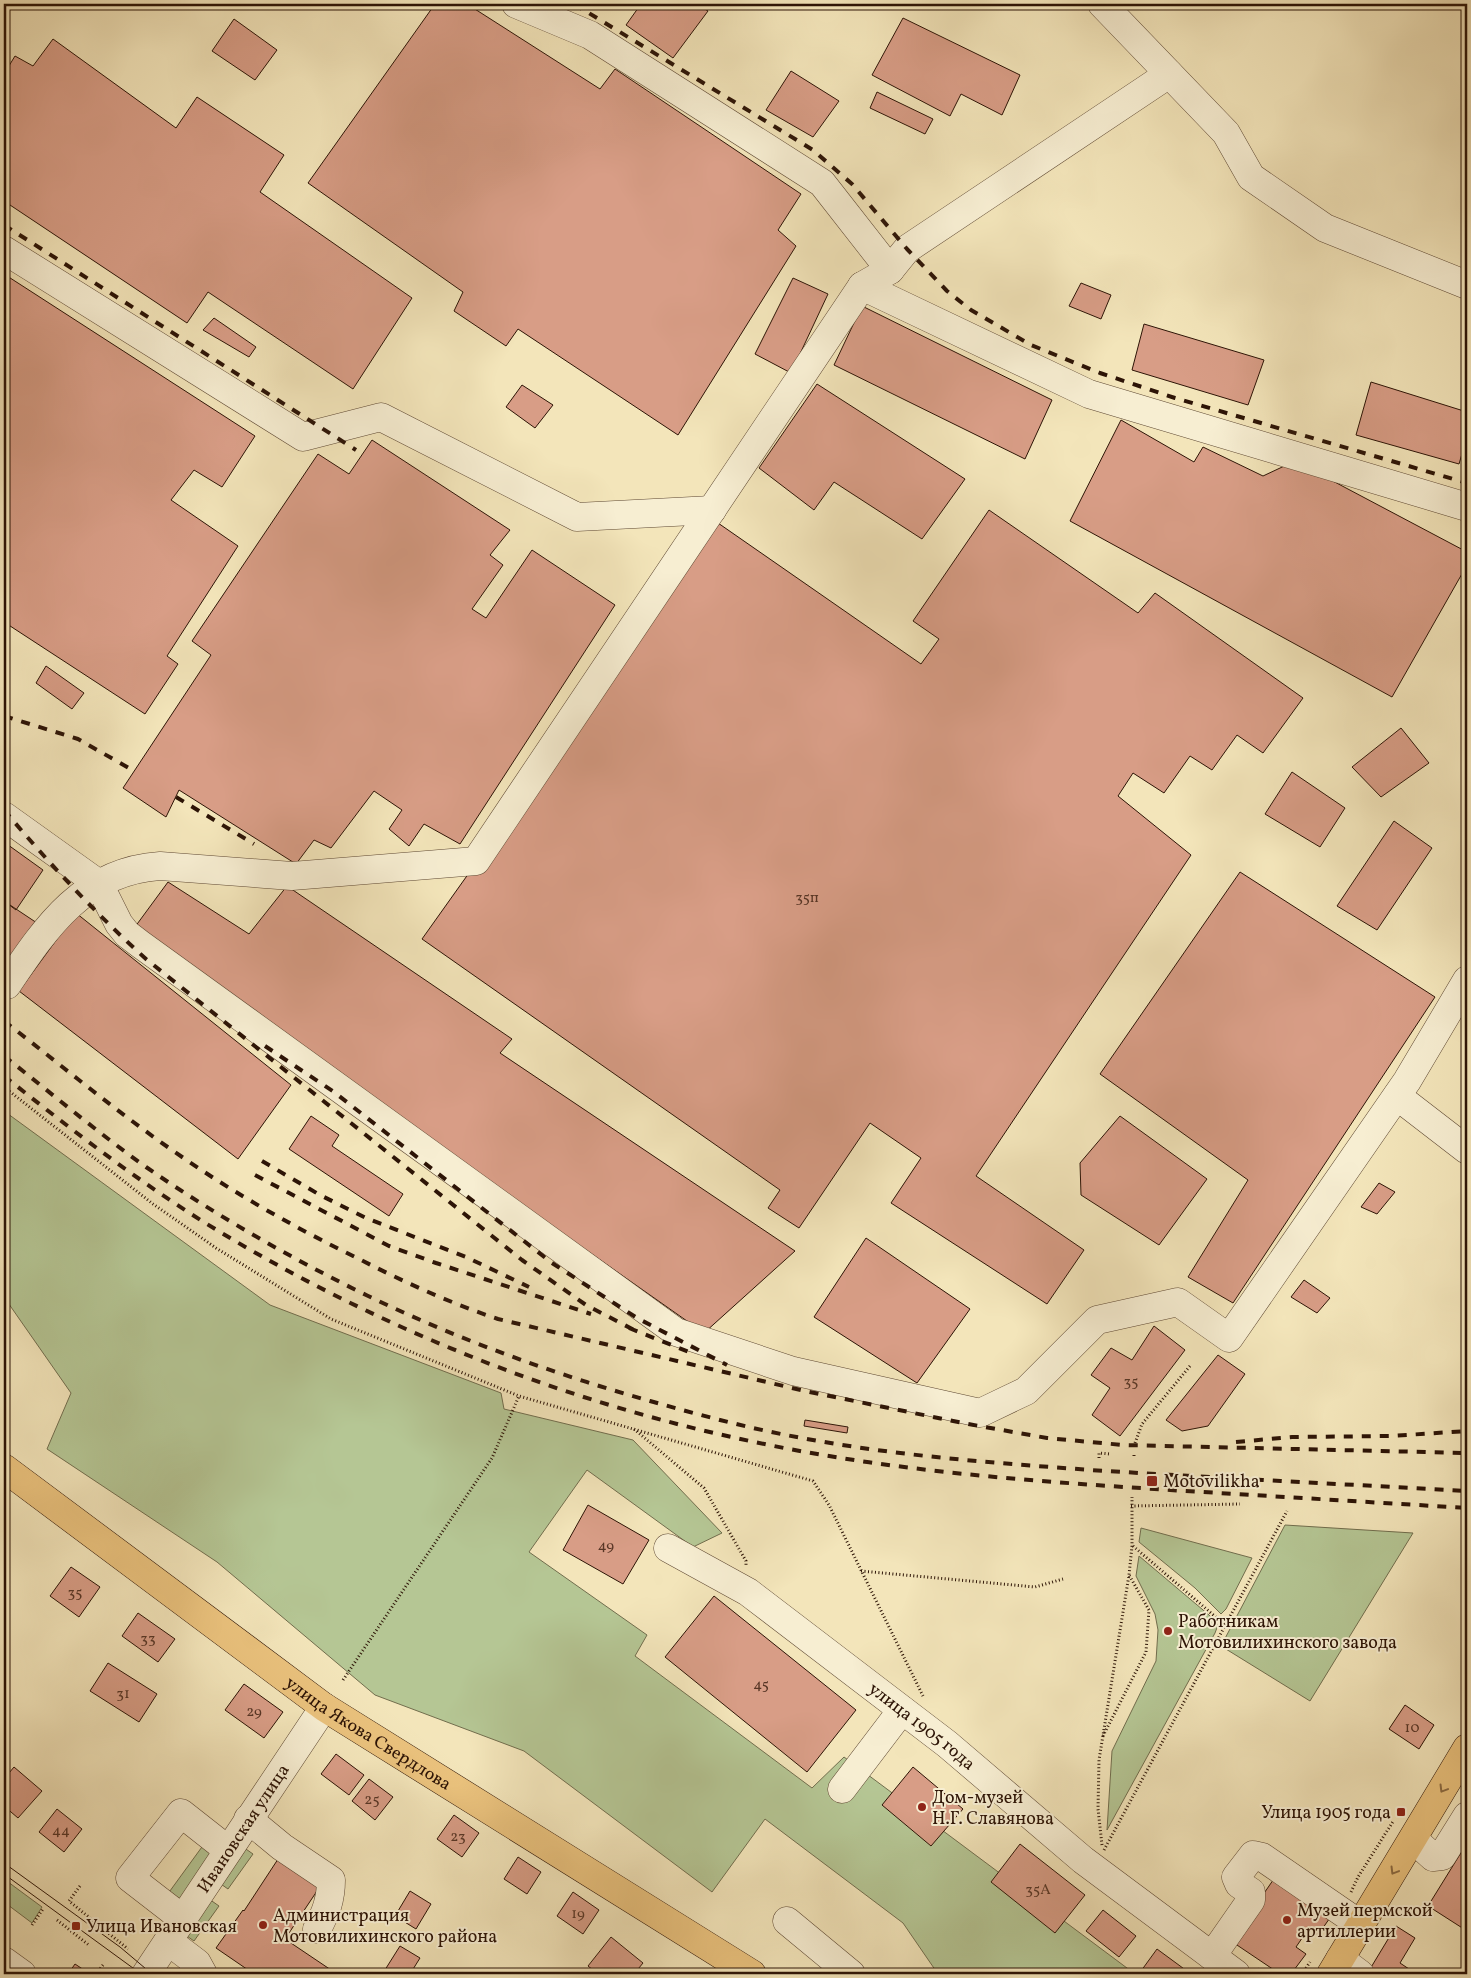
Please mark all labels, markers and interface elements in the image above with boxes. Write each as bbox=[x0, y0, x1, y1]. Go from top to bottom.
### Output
house number: 35п bbox=[795, 888, 819, 909]
house number: 35 bbox=[1124, 1372, 1138, 1393]
place label: Motovilikha bbox=[1163, 1470, 1260, 1495]
marker: Motovilikha bbox=[1145, 1474, 1159, 1488]
house number: 49 bbox=[598, 1536, 614, 1557]
house number: 35 bbox=[68, 1583, 82, 1604]
place label: Работникам Мотовилихинского завода bbox=[1178, 1610, 1397, 1656]
marker: Работникам Мотовилихинского завода bbox=[1162, 1625, 1174, 1637]
house number: 33 bbox=[140, 1629, 156, 1650]
street label: улица Якова Свердлова bbox=[279, 1671, 456, 1797]
house number: 45 bbox=[753, 1675, 769, 1696]
street label: улица 1905 года bbox=[863, 1677, 980, 1777]
house number: 31 bbox=[116, 1684, 130, 1705]
house number: 29 bbox=[246, 1702, 262, 1723]
house number: 10 bbox=[1405, 1718, 1419, 1739]
street label: Ивановская улица bbox=[192, 1760, 297, 1899]
one-way arrow bbox=[1440, 1783, 1450, 1792]
place label: Дом-музей Н.Г. Славянова bbox=[932, 1786, 1054, 1832]
house number: 25 bbox=[364, 1790, 380, 1811]
marker: Дом-музей Н.Г. Славянова bbox=[916, 1801, 928, 1813]
place label: Улица 1905 года bbox=[1261, 1801, 1391, 1826]
marker: Улица 1905 года bbox=[1395, 1806, 1407, 1818]
house number: 44 bbox=[52, 1821, 70, 1842]
house number: 23 bbox=[450, 1827, 466, 1848]
one-way arrow bbox=[1390, 1865, 1400, 1874]
house number: 35А bbox=[1025, 1880, 1051, 1901]
place label: Музей пермской артиллерии bbox=[1297, 1899, 1433, 1945]
place label: Администрация Мотовилихинского района bbox=[273, 1904, 497, 1950]
house number: 19 bbox=[571, 1904, 585, 1925]
marker: Музей пермской артиллерии bbox=[1281, 1914, 1293, 1926]
place label: Улица Ивановская bbox=[86, 1915, 237, 1940]
marker: Администрация Мотовилихинского района bbox=[257, 1919, 269, 1931]
marker: Улица Ивановская bbox=[70, 1920, 82, 1932]

